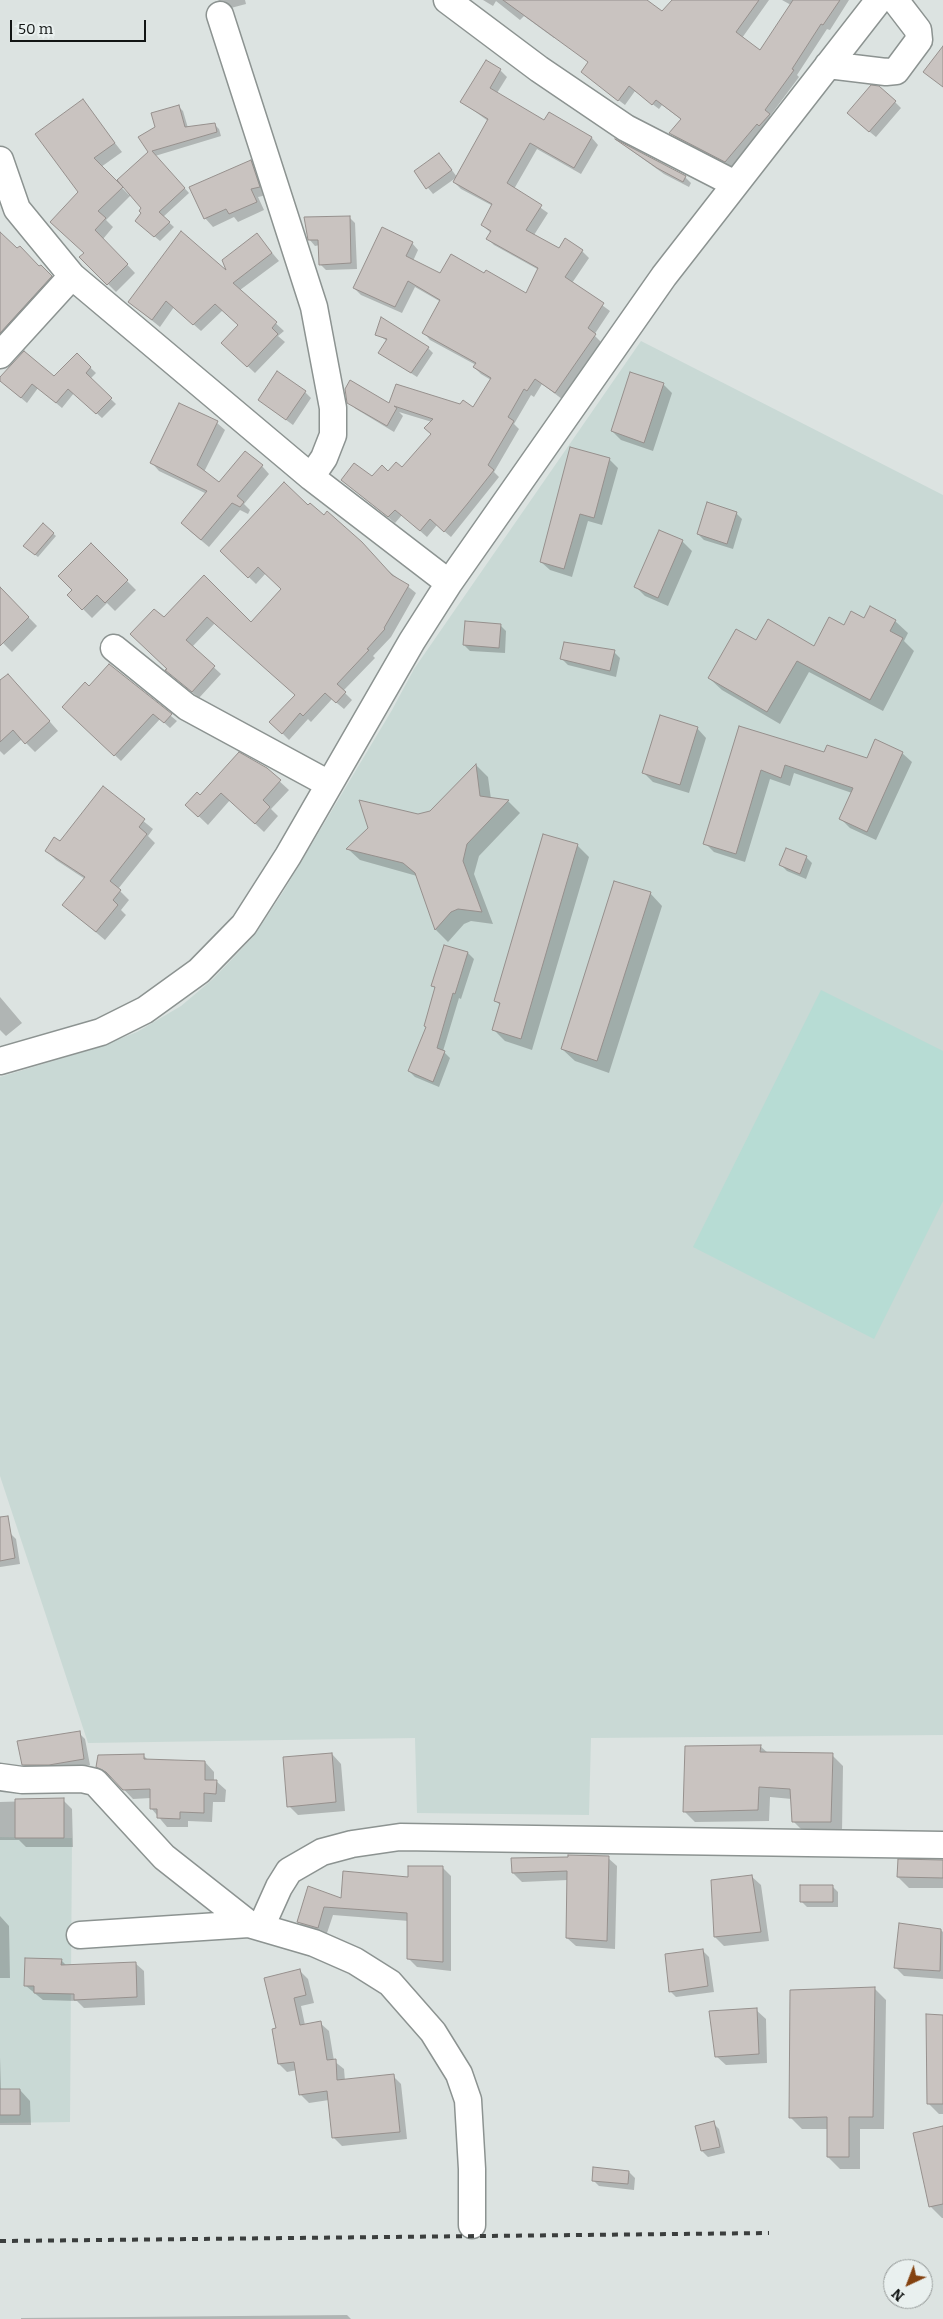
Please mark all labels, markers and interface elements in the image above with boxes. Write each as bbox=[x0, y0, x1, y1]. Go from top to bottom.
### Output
scale bar bbox=[12, 10, 149, 42]
text: 50 m bbox=[18, 20, 53, 38]
north arrow bbox=[883, 2259, 933, 2309]
text: N bbox=[888, 2285, 908, 2305]

